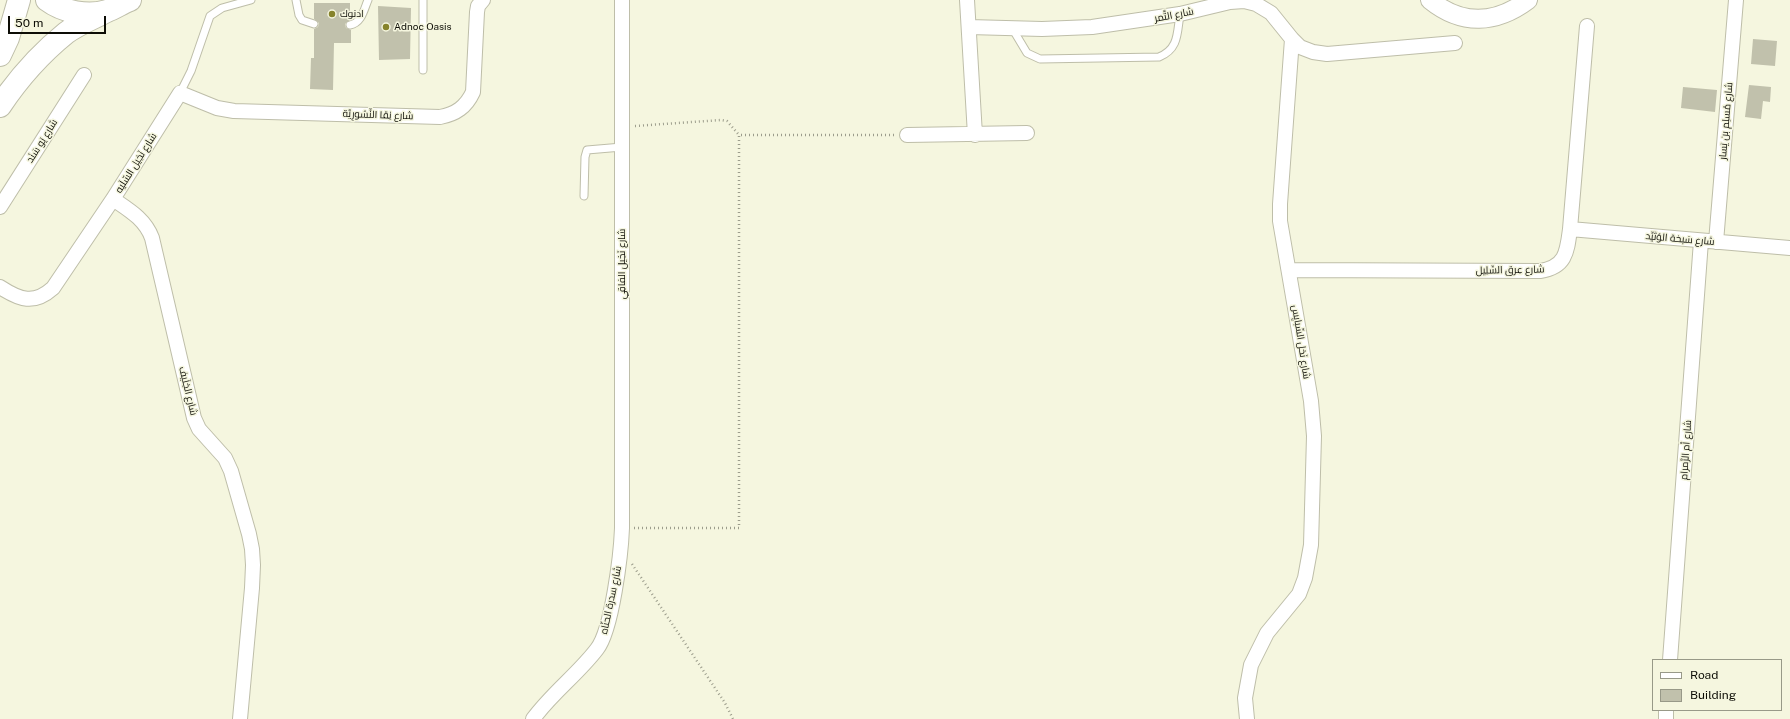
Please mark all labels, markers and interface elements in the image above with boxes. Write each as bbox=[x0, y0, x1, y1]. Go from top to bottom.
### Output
street label: شارع التَّمر bbox=[1153, 5, 1195, 25]
scale bar bbox=[10, 8, 108, 34]
place label: ادنوك bbox=[340, 8, 364, 20]
marker: ادنوك bbox=[327, 9, 337, 19]
text: 50 m bbox=[15, 16, 43, 30]
place label: Adnoc Oasis bbox=[394, 21, 452, 33]
marker: Adnoc Oasis bbox=[381, 22, 391, 32]
street label: شارع مُسلِم بن يَسار bbox=[1717, 82, 1735, 160]
street label: شارع نِقا النِّسُورِيَّة bbox=[342, 108, 414, 122]
street label: شارع يَو سَنَد bbox=[24, 117, 60, 165]
street label: شارع نَخِيل السّلَيه bbox=[113, 131, 159, 195]
street label: شارع نَخِيل الفاقِي bbox=[616, 229, 628, 299]
street label: شارع سَبخة الوُتَيِّد bbox=[1645, 230, 1715, 248]
street label: شارع عِرق السِّلِيل bbox=[1475, 263, 1545, 277]
street label: شارع نَخل السِّبايِس bbox=[1289, 304, 1313, 380]
street label: شارع الخِلَيف bbox=[176, 365, 200, 417]
street label: شارع أم الرَّمرام bbox=[1678, 420, 1694, 480]
street label: شارع سدرة الحنّاه bbox=[598, 565, 624, 635]
legend bbox=[1652, 659, 1782, 711]
text: Road bbox=[1690, 668, 1718, 682]
text: Building bbox=[1690, 688, 1736, 702]

